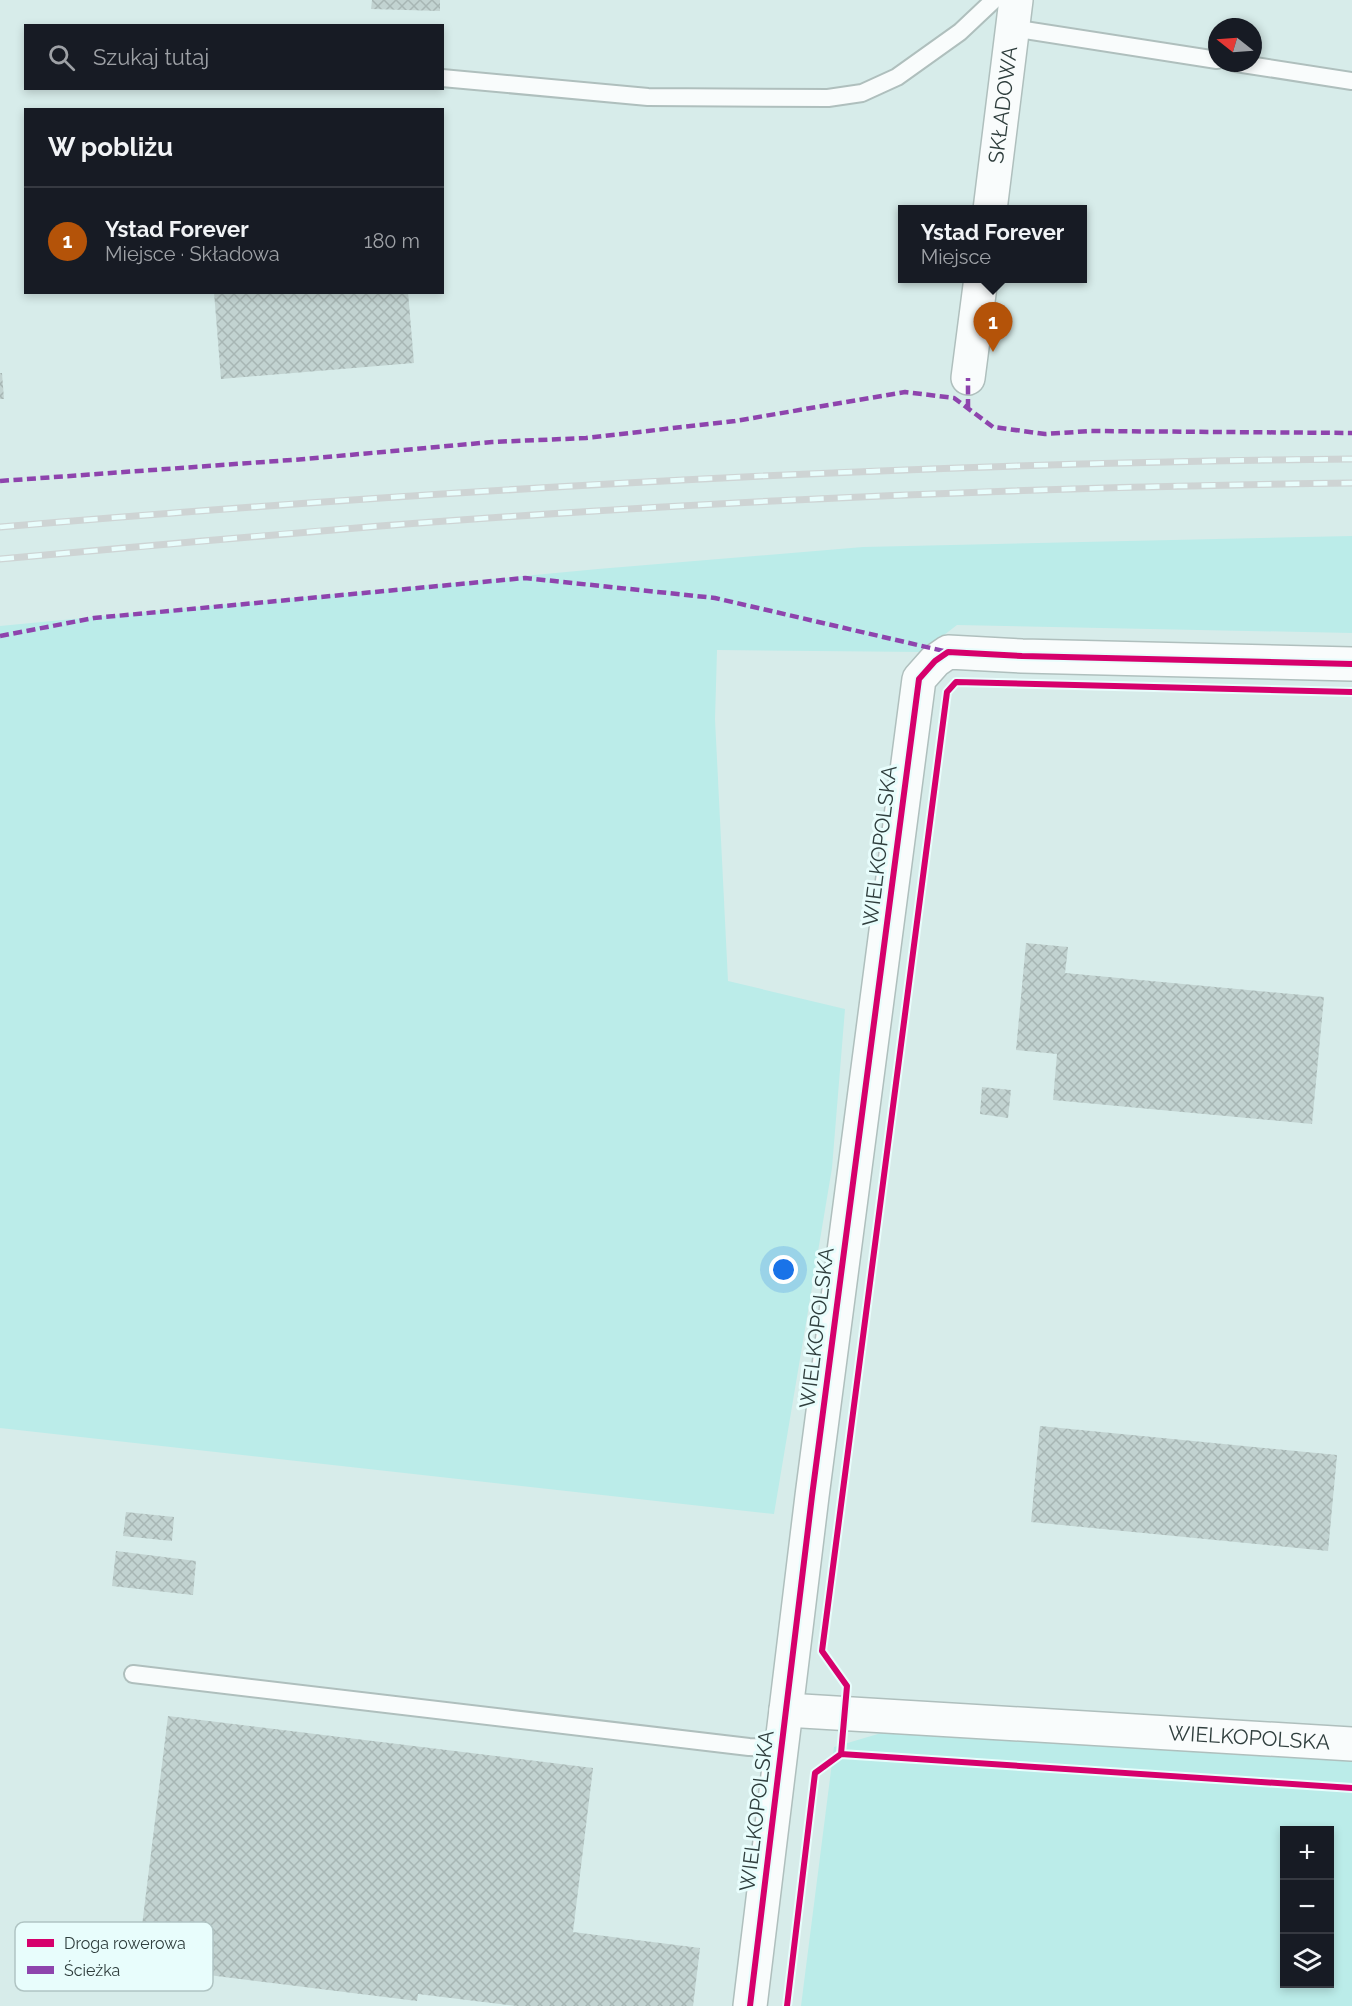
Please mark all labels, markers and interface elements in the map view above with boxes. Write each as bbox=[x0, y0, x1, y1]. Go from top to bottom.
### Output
north arrow bbox=[1208, 18, 1262, 72]
search box bbox=[24, 24, 444, 90]
icon: search bbox=[45, 41, 78, 74]
text: Szukaj tutaj bbox=[93, 44, 209, 70]
street label: SKŁADOWA bbox=[983, 45, 1022, 165]
text: W pobliżu bbox=[48, 132, 173, 162]
popup bbox=[898, 205, 1087, 283]
text: Ystad Forever bbox=[105, 216, 249, 242]
text: Ystad Forever bbox=[921, 219, 1064, 245]
text: 1 bbox=[63, 229, 72, 253]
text: 180 m bbox=[364, 229, 420, 253]
text: Miejsce · Składowa bbox=[105, 242, 280, 266]
text: Miejsce bbox=[921, 245, 991, 269]
pin: 1 bbox=[974, 302, 1012, 352]
street label: WIELKOPOLSKA bbox=[857, 764, 902, 928]
street label: WIELKOPOLSKA bbox=[794, 1246, 839, 1410]
your location bbox=[769, 1255, 798, 1284]
street label: WIELKOPOLSKA bbox=[1167, 1720, 1331, 1755]
street label: WIELKOPOLSKA bbox=[734, 1729, 779, 1893]
map controls bbox=[1280, 1826, 1334, 1988]
button: + bbox=[1280, 1826, 1334, 1880]
button: − bbox=[1280, 1880, 1334, 1934]
legend bbox=[15, 1922, 213, 1991]
text: Droga rowerowa bbox=[64, 1934, 186, 1953]
button: layers bbox=[1280, 1934, 1334, 1988]
text: Ścieżka bbox=[64, 1960, 120, 1980]

